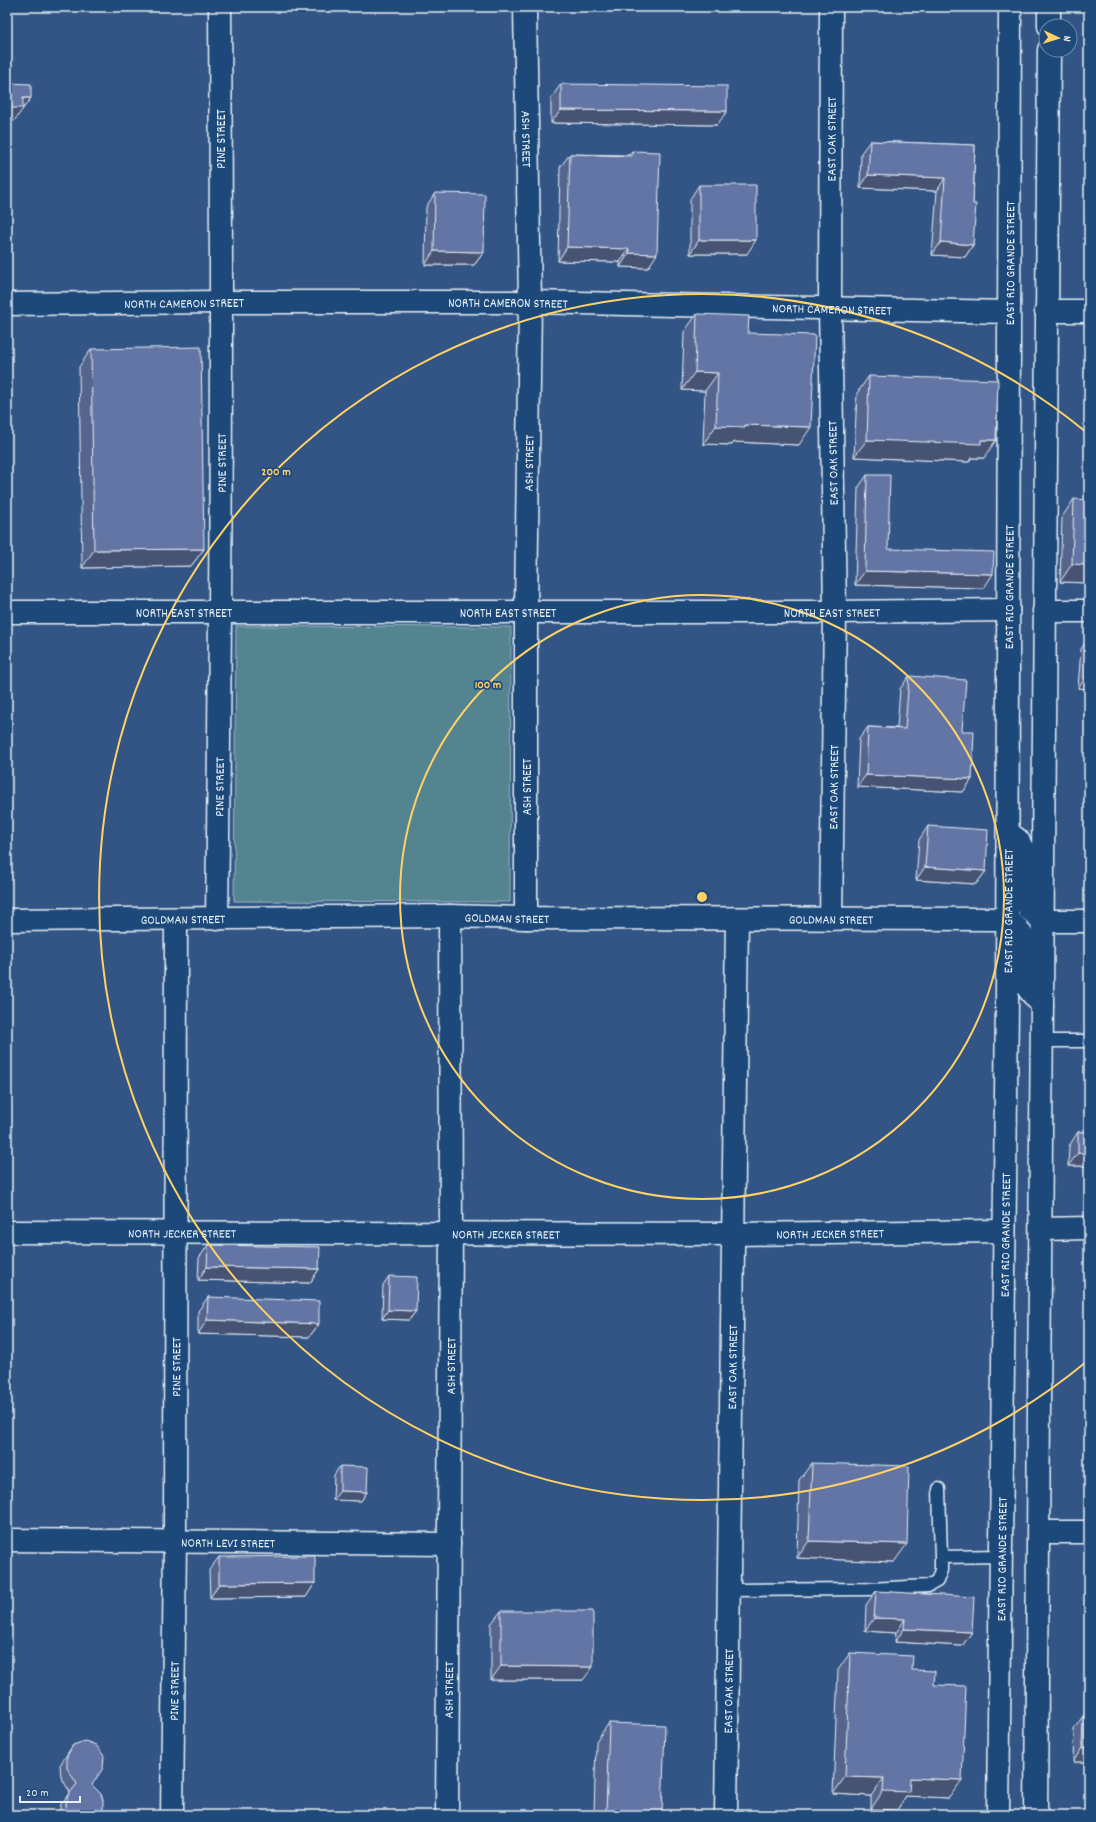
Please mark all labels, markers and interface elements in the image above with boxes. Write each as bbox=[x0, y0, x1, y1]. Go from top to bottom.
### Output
north arrow bbox=[1038, 18, 1078, 58]
text: N bbox=[1058, 35, 1074, 42]
street label: EAST OAK STREET bbox=[823, 97, 843, 182]
street label: PINE STREET bbox=[213, 109, 232, 169]
street label: ASH STREET bbox=[515, 110, 535, 168]
street label: EAST RIO GRANDE STREET bbox=[1002, 201, 1021, 325]
street label: NORTH CAMERON STREET bbox=[124, 295, 244, 315]
street label: NORTH CAMERON STREET bbox=[448, 295, 568, 315]
street label: NORTH CAMERON STREET bbox=[772, 300, 892, 322]
street label: EAST OAK STREET bbox=[824, 420, 845, 505]
street label: PINE STREET bbox=[214, 433, 233, 493]
street label: ASH STREET bbox=[521, 435, 540, 492]
text: 200 m bbox=[261, 464, 291, 481]
street label: EAST RIO GRANDE STREET bbox=[1001, 525, 1020, 649]
street label: NORTH EAST STREET bbox=[784, 604, 880, 624]
street label: NORTH EAST STREET bbox=[136, 605, 232, 624]
street label: NORTH EAST STREET bbox=[460, 605, 556, 624]
text: 100 m bbox=[475, 677, 501, 694]
street label: EAST OAK STREET bbox=[825, 745, 845, 830]
street label: PINE STREET bbox=[211, 757, 231, 817]
street label: ASH STREET bbox=[519, 759, 538, 815]
street label: EAST RIO GRANDE STREET bbox=[1000, 849, 1019, 973]
centre of rings bbox=[695, 890, 709, 904]
street label: GOLDMAN STREET bbox=[464, 909, 549, 930]
street label: GOLDMAN STREET bbox=[141, 911, 225, 931]
street label: GOLDMAN STREET bbox=[789, 912, 873, 931]
street label: EAST RIO GRANDE STREET bbox=[997, 1173, 1017, 1297]
street label: NORTH JECKER STREET bbox=[128, 1225, 236, 1245]
street label: NORTH JECKER STREET bbox=[776, 1225, 884, 1246]
street label: NORTH JECKER STREET bbox=[452, 1226, 560, 1246]
street label: EAST OAK STREET bbox=[724, 1325, 744, 1410]
street label: PINE STREET bbox=[168, 1337, 187, 1397]
street label: ASH STREET bbox=[443, 1338, 462, 1394]
street label: EAST RIO GRANDE STREET bbox=[993, 1497, 1014, 1621]
street label: NORTH LEVI STREET bbox=[181, 1535, 275, 1554]
street label: EAST OAK STREET bbox=[720, 1649, 740, 1734]
street label: PINE STREET bbox=[166, 1661, 186, 1721]
street label: ASH STREET bbox=[441, 1662, 460, 1718]
scale bar bbox=[20, 1778, 80, 1804]
text: 20 m bbox=[26, 1785, 49, 1802]

